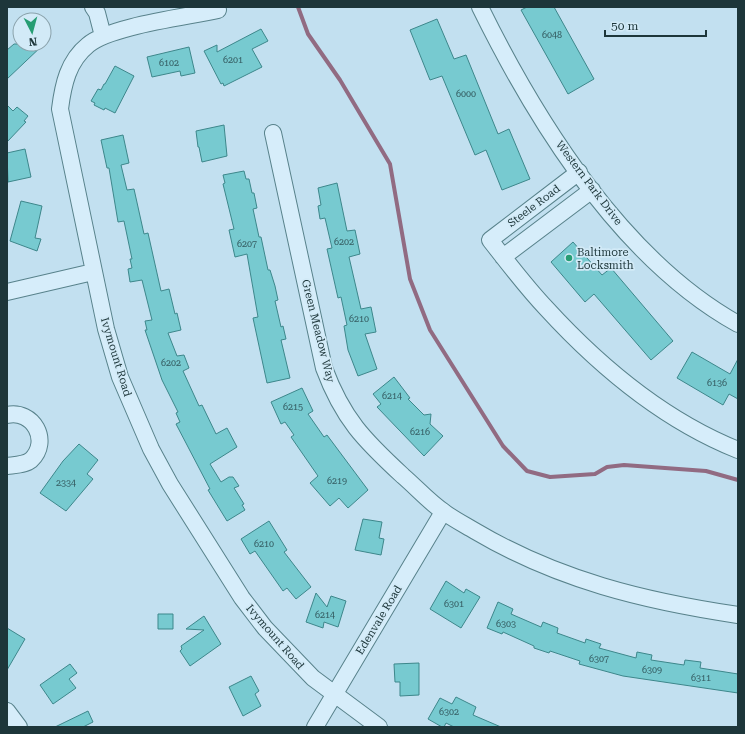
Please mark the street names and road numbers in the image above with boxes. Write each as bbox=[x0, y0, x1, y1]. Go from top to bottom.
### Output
street label: Western Park Drive bbox=[553, 138, 625, 228]
street label: Steele Road bbox=[505, 182, 563, 230]
street label: Green Meadow Way bbox=[299, 278, 337, 384]
street label: Ivymount Road bbox=[98, 316, 134, 398]
street label: Edenvale Road bbox=[353, 583, 405, 657]
street label: Ivymount Road bbox=[243, 602, 307, 672]

